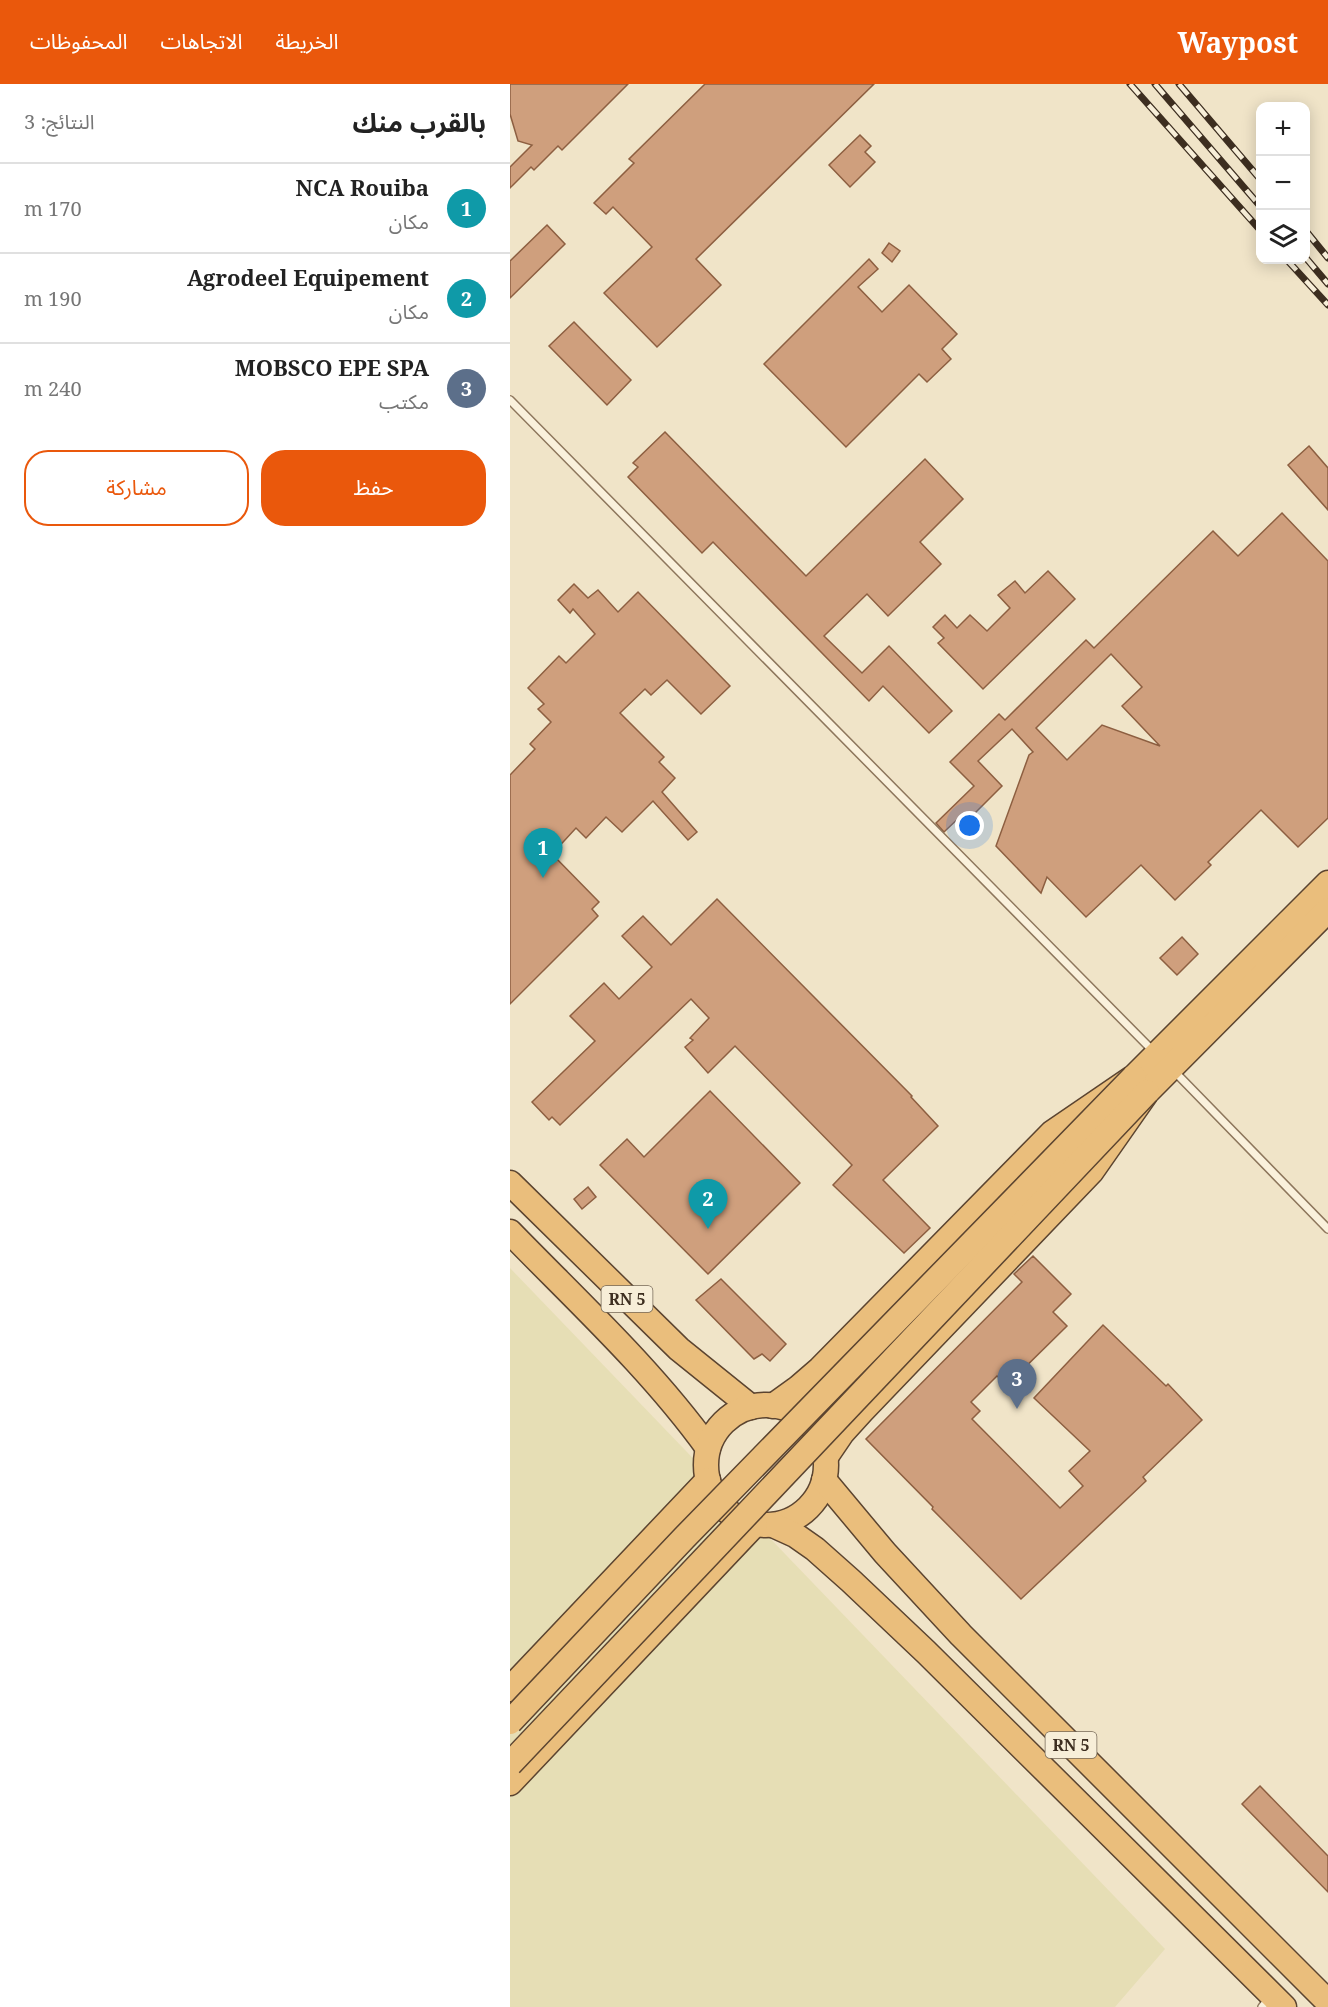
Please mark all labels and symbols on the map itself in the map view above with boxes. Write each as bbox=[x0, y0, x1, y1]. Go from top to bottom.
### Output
your location bbox=[955, 811, 984, 840]
pin: 1 bbox=[524, 828, 562, 878]
pin: 2 bbox=[688, 1180, 728, 1229]
road number: RN 5 bbox=[602, 1286, 652, 1312]
pin: 3 bbox=[998, 1360, 1036, 1409]
road number: RN 5 bbox=[1046, 1732, 1096, 1758]

